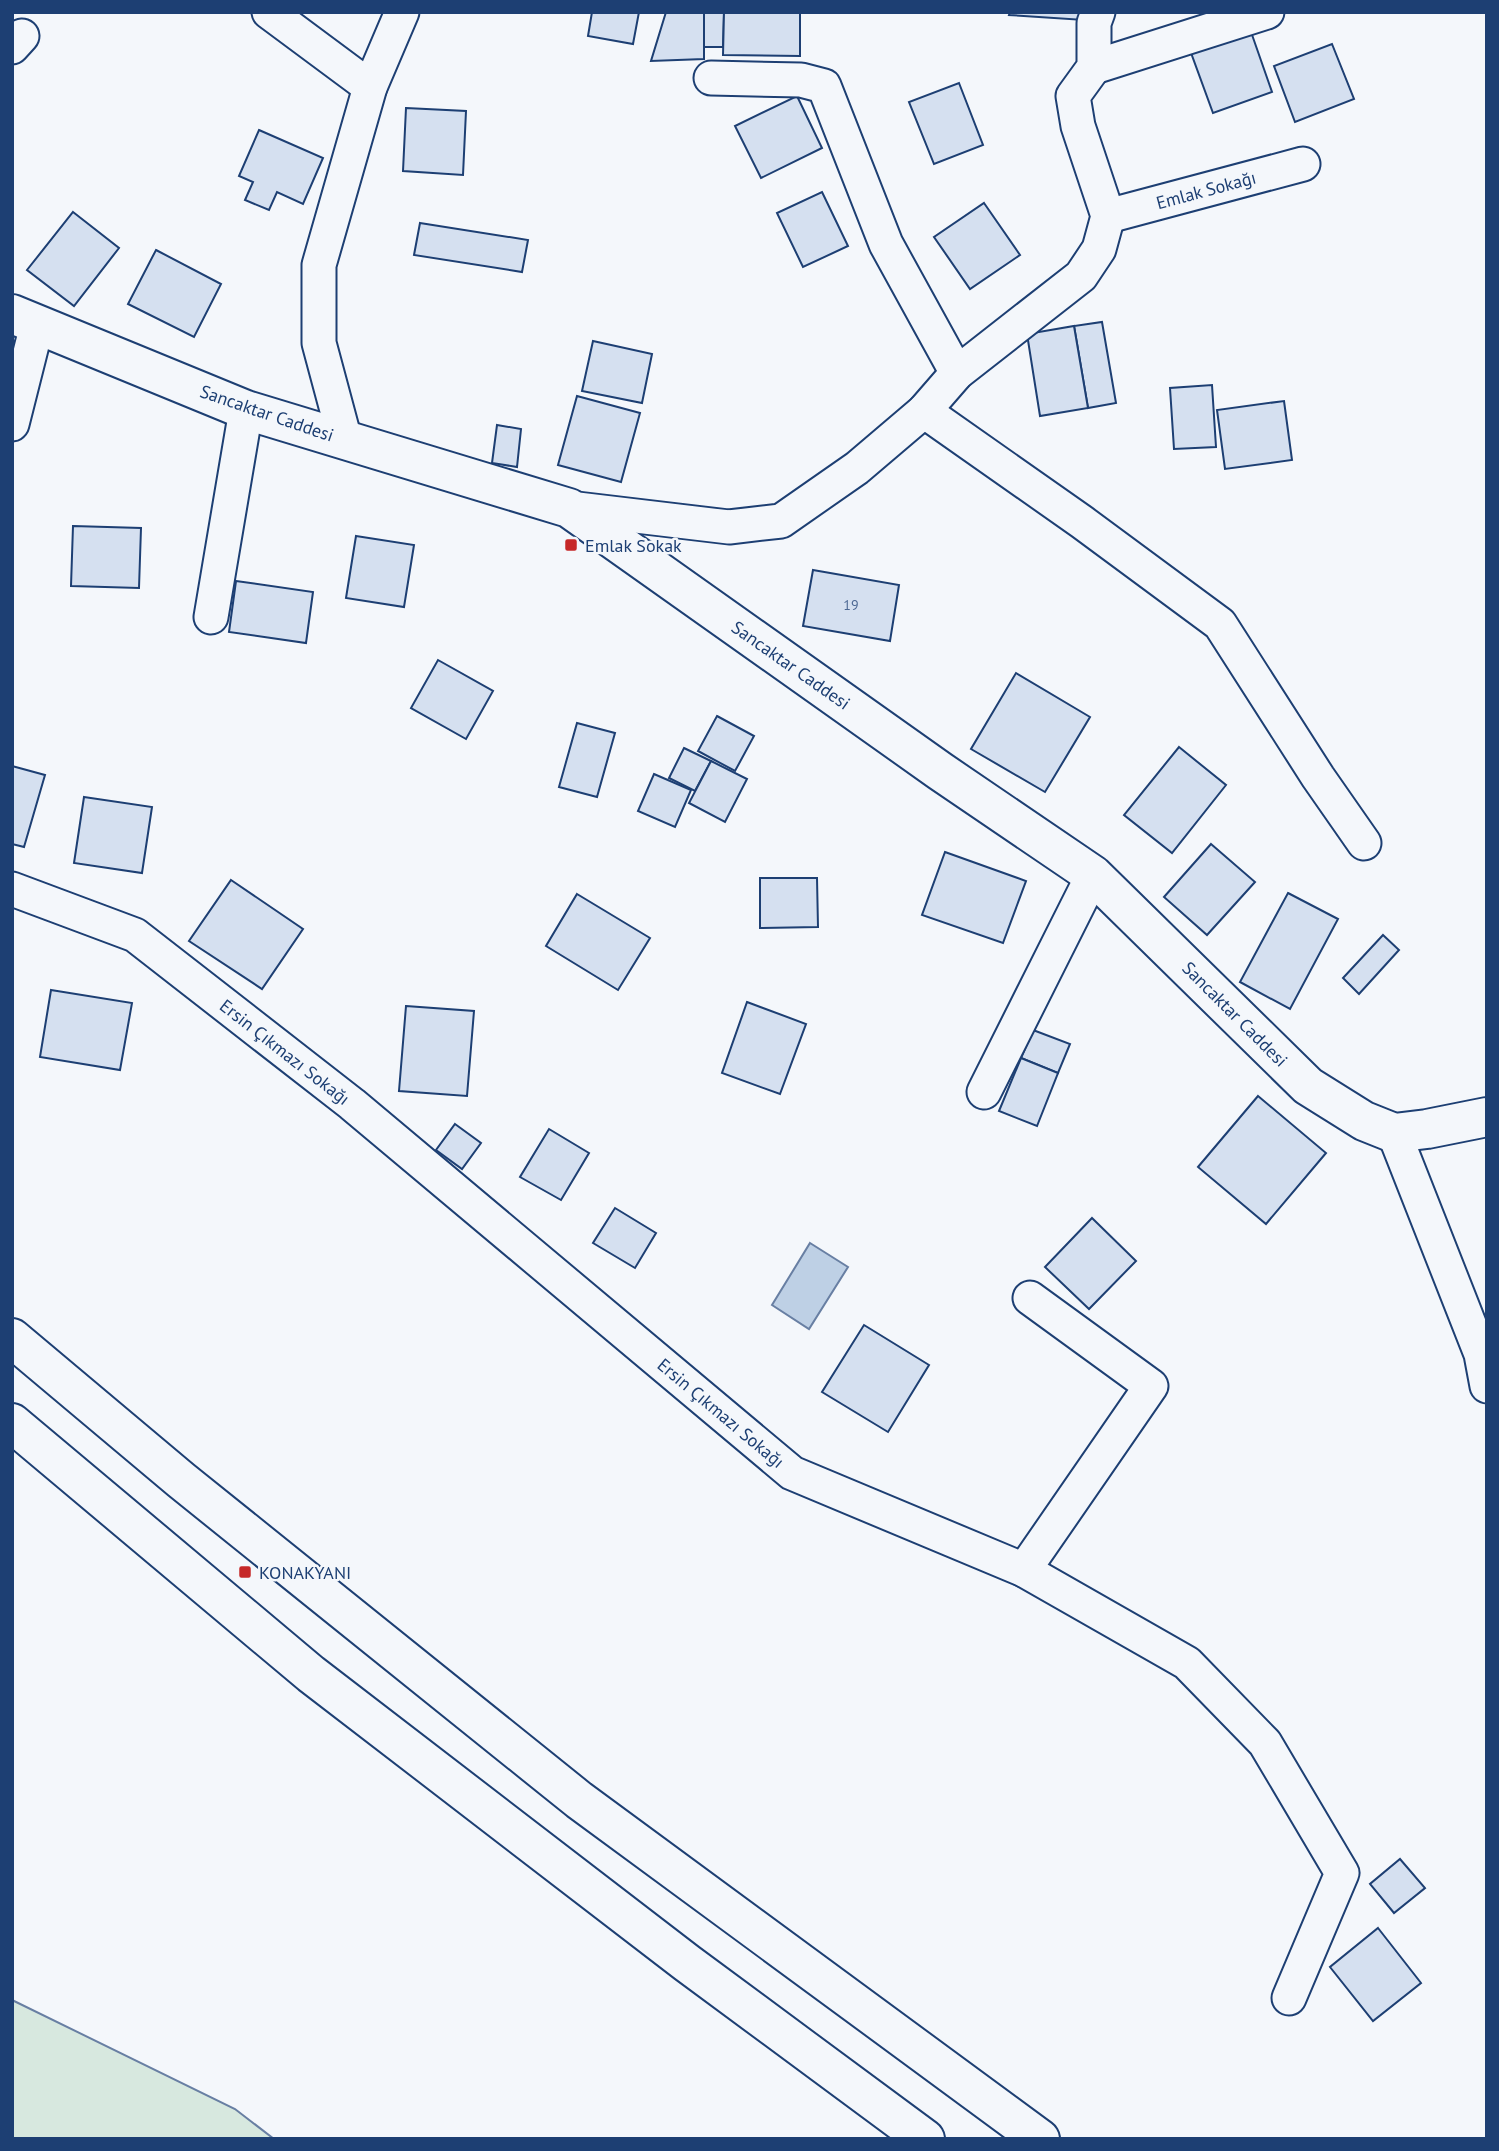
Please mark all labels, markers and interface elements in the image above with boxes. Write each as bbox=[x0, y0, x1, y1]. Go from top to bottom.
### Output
street label: Emlak Sokağı bbox=[1153, 166, 1259, 214]
street label: Sancaktar Caddesi bbox=[197, 379, 337, 447]
place label: Emlak Sokak bbox=[585, 534, 682, 557]
marker: Emlak Sokak bbox=[563, 537, 579, 553]
house number: 19 bbox=[843, 596, 859, 614]
street label: Sancaktar Caddesi bbox=[727, 615, 855, 715]
street label: Sancaktar Caddesi bbox=[1177, 956, 1293, 1072]
street label: Ersin Çıkmazı Sokağı bbox=[215, 994, 355, 1110]
street label: Ersin Çıkmazı Sokağı bbox=[653, 1353, 789, 1473]
place label: KONAKYANI bbox=[259, 1561, 351, 1584]
marker: KONAKYANI bbox=[237, 1564, 253, 1580]

